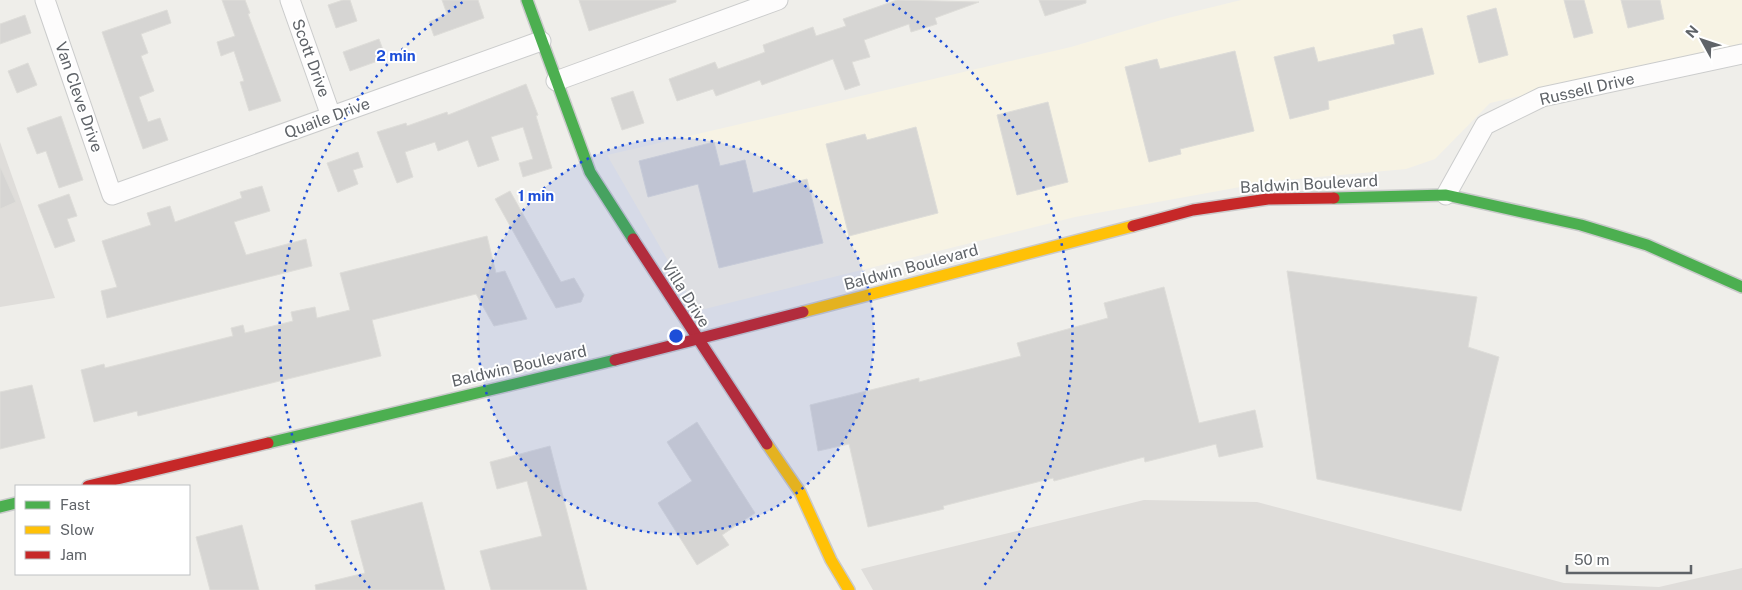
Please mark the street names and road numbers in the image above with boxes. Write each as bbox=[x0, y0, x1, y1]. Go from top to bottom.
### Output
street label: Scott Drive bbox=[288, 16, 334, 100]
street label: Van Cleve Drive bbox=[51, 39, 107, 155]
street label: Russell Drive bbox=[1538, 69, 1636, 109]
street label: Quaile Drive bbox=[282, 94, 372, 142]
street label: Baldwin Boulevard bbox=[1240, 171, 1378, 197]
street label: Baldwin Boulevard bbox=[842, 240, 980, 294]
street label: Villa Drive bbox=[658, 257, 714, 331]
street label: Baldwin Boulevard bbox=[450, 341, 588, 391]

